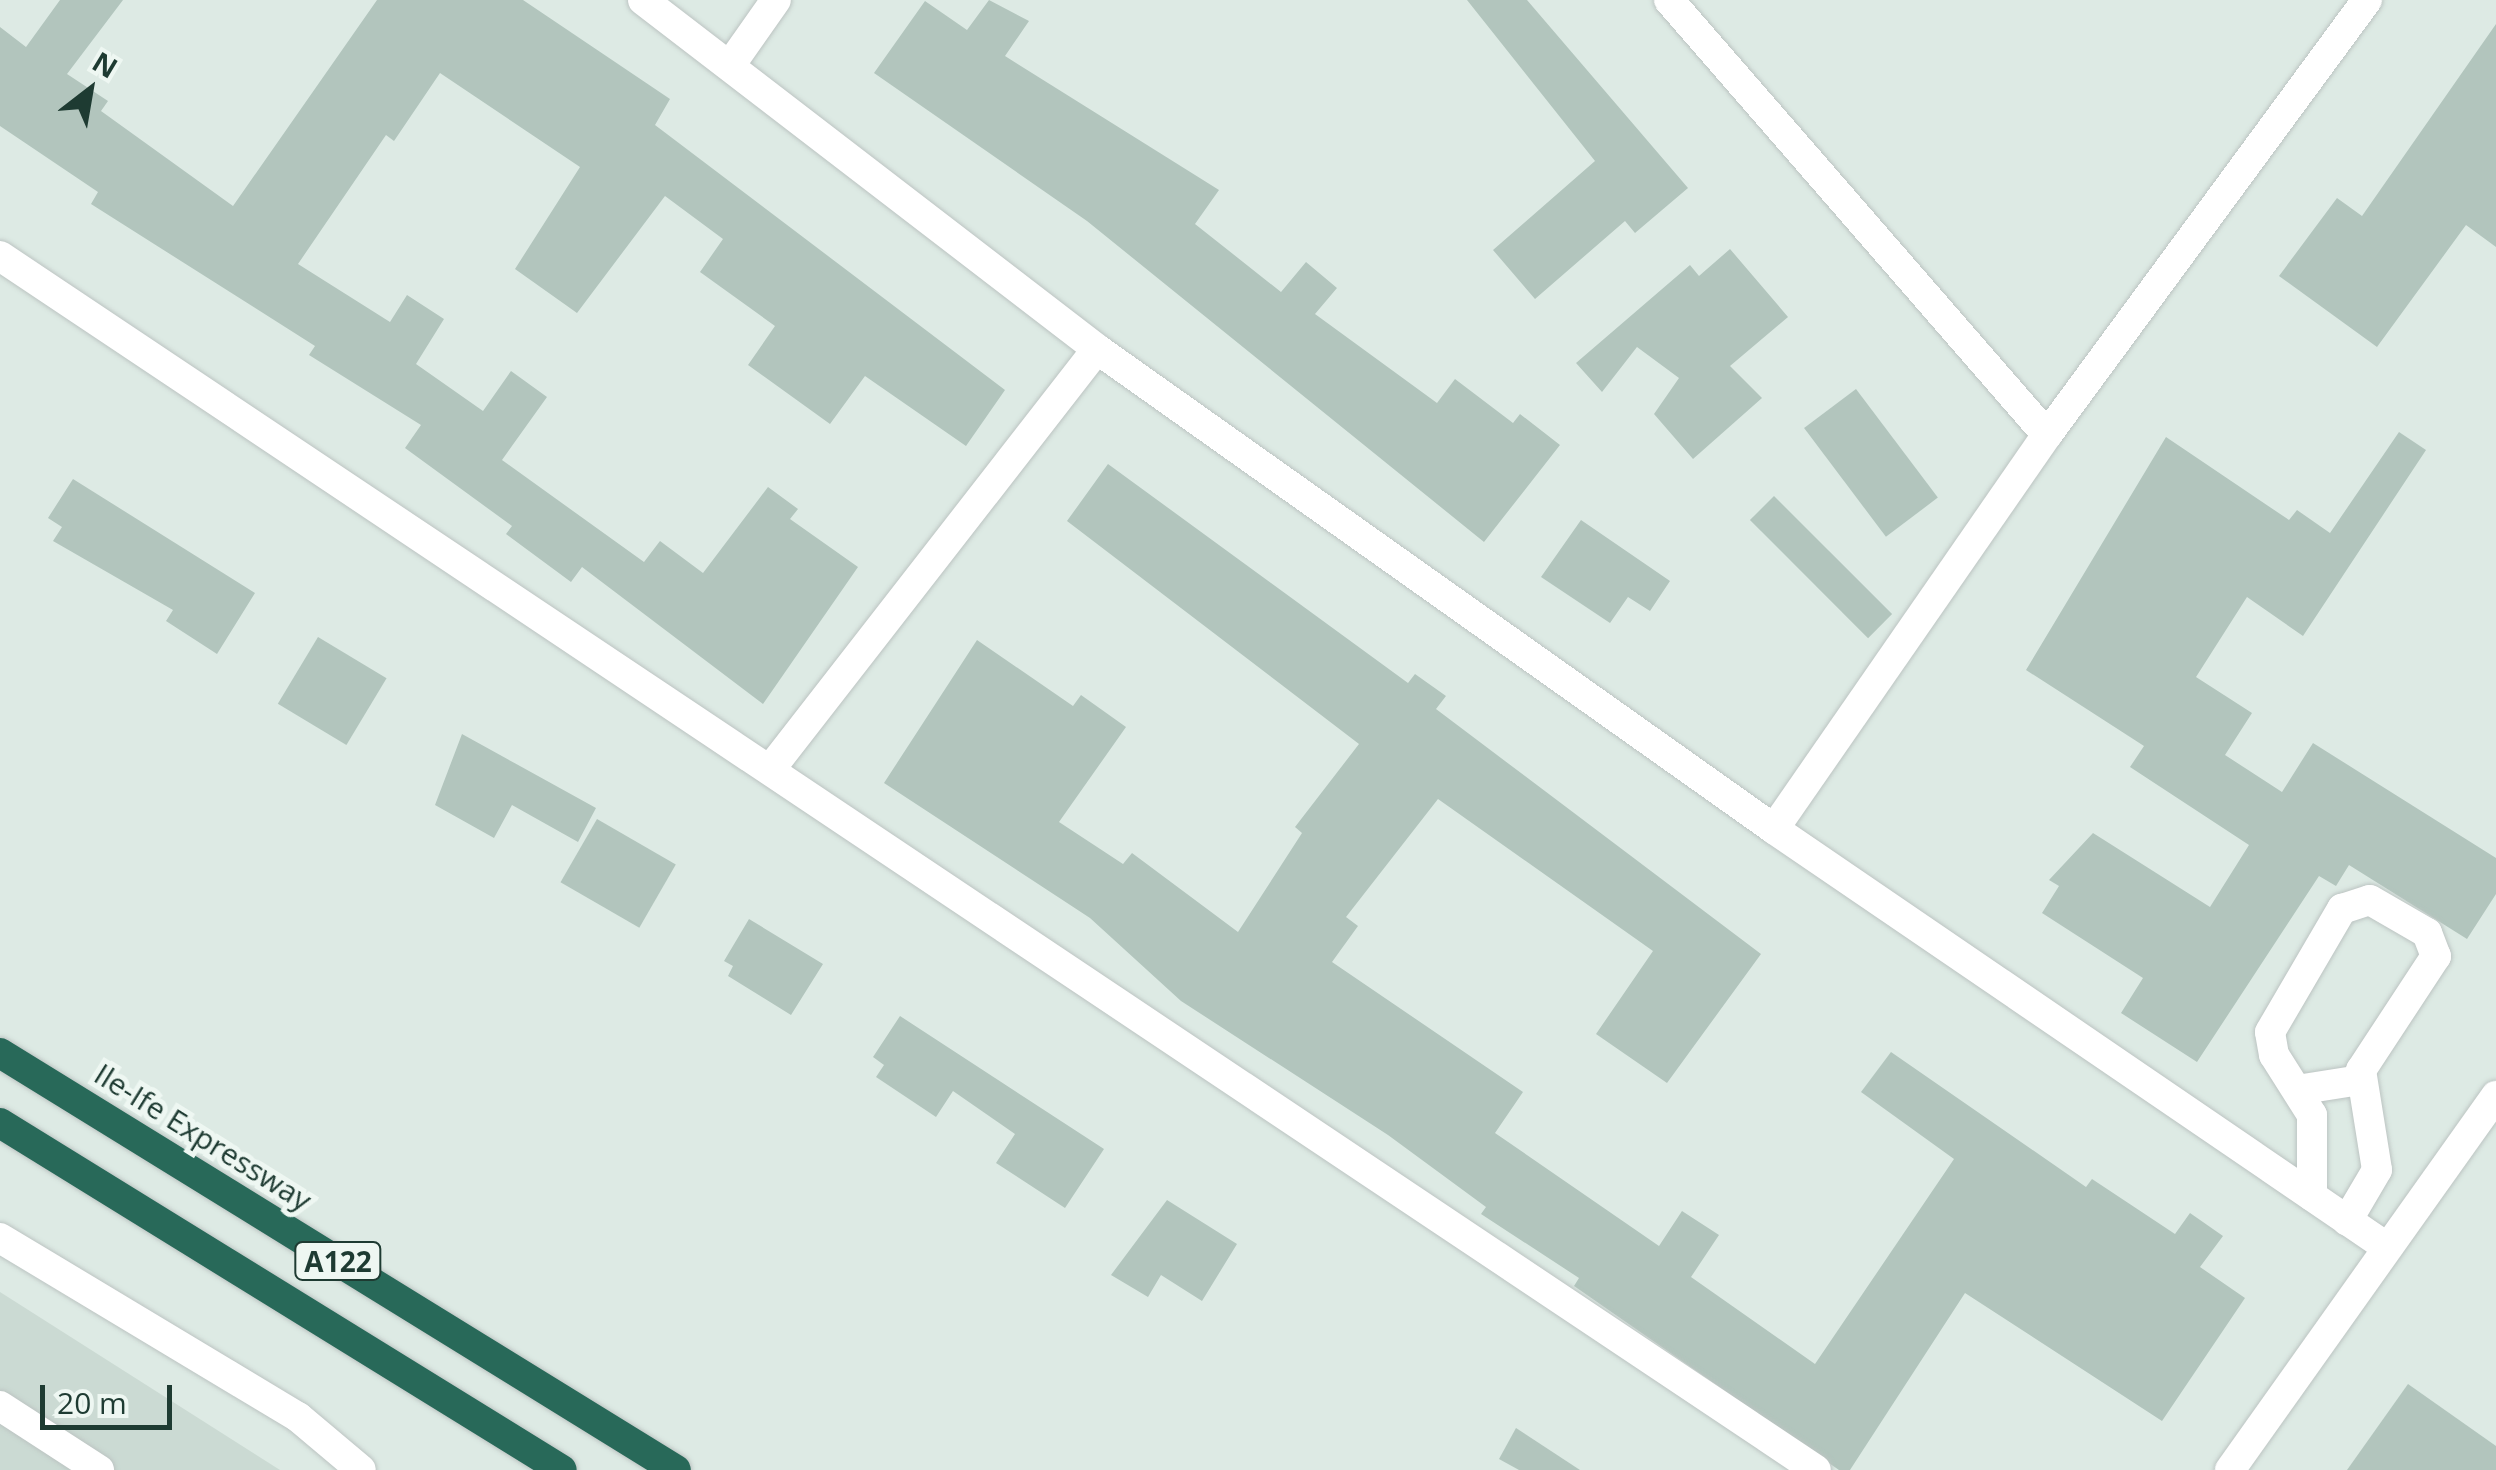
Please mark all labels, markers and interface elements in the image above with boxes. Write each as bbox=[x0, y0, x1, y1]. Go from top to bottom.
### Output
north arrow bbox=[40, 40, 140, 140]
text: N bbox=[86, 42, 125, 86]
street label: Ile-Ife Expressway bbox=[88, 1056, 318, 1218]
road number: A122 bbox=[293, 1238, 383, 1284]
scale bar bbox=[45, 1365, 178, 1427]
text: 20 m bbox=[57, 1382, 127, 1423]

